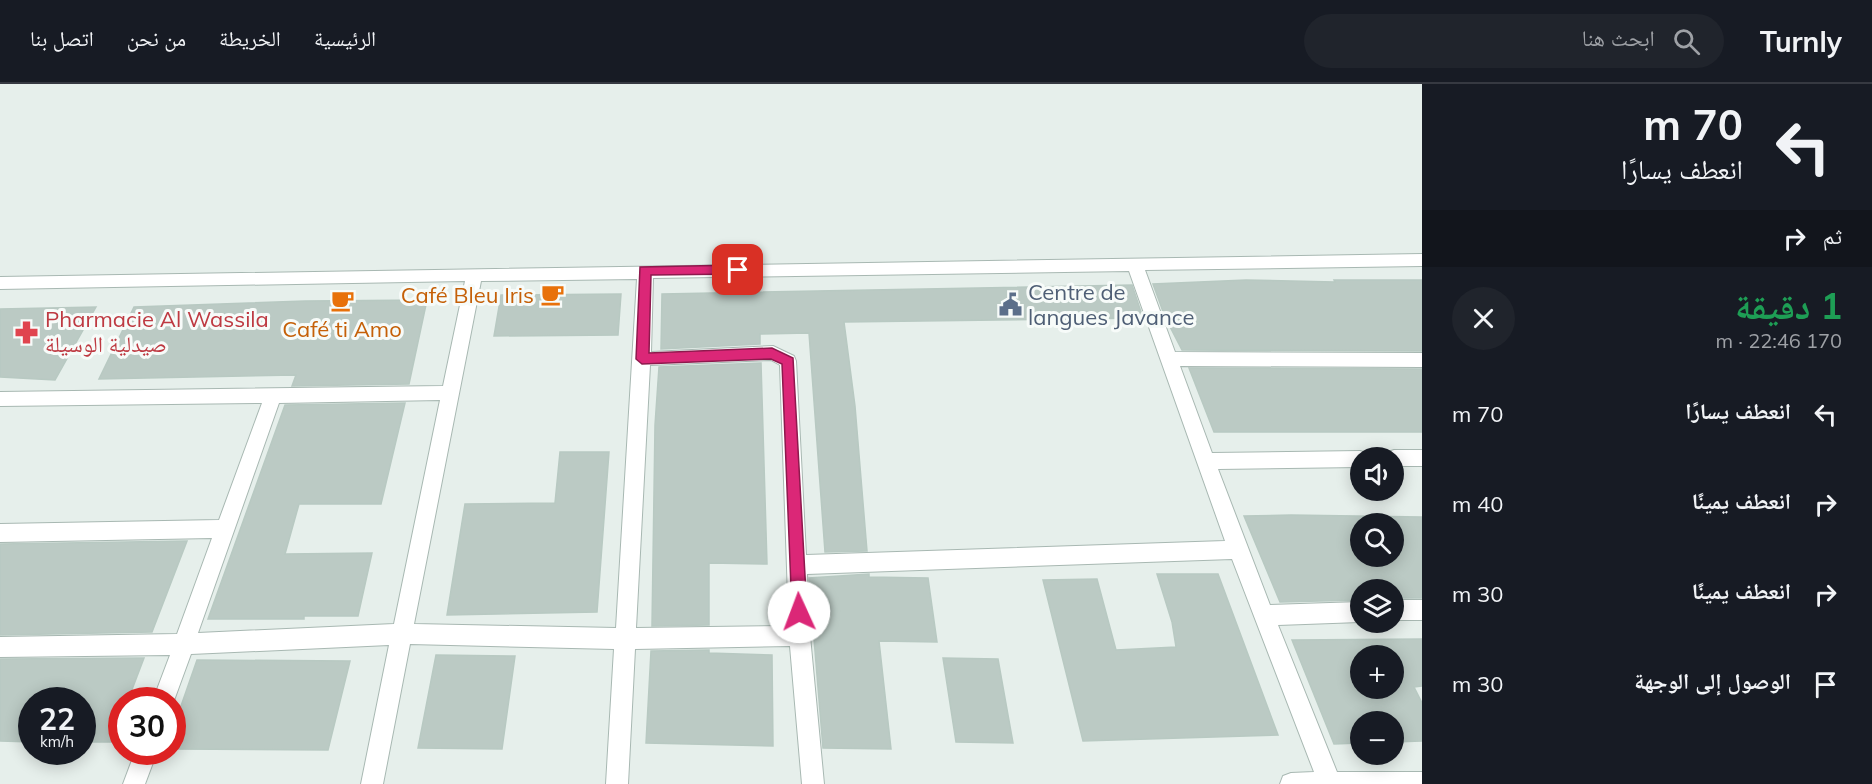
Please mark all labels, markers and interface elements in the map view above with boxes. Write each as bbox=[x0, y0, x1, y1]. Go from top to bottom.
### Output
search box bbox=[1304, 14, 1724, 68]
text: ابحث هنا bbox=[1582, 24, 1655, 52]
text: Turnly bbox=[1760, 24, 1842, 59]
text: اتصل بنا bbox=[30, 25, 94, 51]
text: من نحن bbox=[127, 25, 186, 51]
text: الخريطة bbox=[219, 25, 281, 51]
text: الرئيسية bbox=[314, 25, 376, 51]
icon: search bbox=[1670, 25, 1703, 58]
text: 70 m bbox=[1643, 98, 1743, 151]
icon: left bbox=[1764, 108, 1842, 186]
text: انعطف يسارًا bbox=[1621, 152, 1743, 186]
icon: right bbox=[1778, 222, 1811, 255]
text: ثم bbox=[1823, 222, 1842, 250]
pin bbox=[712, 244, 763, 295]
icon: arrive bbox=[721, 253, 754, 286]
place label: Centre de langues Javance bbox=[1028, 278, 1194, 331]
place label: Café Bleu Iris bbox=[401, 281, 534, 309]
cafe icon: Café Bleu Iris bbox=[539, 282, 565, 308]
text: 1 دقيقة bbox=[1735, 283, 1842, 328]
cafe icon: Café ti Amo bbox=[329, 287, 355, 313]
button: close bbox=[1452, 287, 1515, 350]
public building icon: Centre de langues Javance bbox=[997, 292, 1023, 318]
place label: Pharmacie Al Wassila صيدلية الوسيلة bbox=[45, 305, 269, 358]
place label: Café ti Amo bbox=[282, 315, 402, 343]
pharmacy icon: Pharmacie Al Wassila صيدلية الوسيلة bbox=[14, 319, 40, 345]
text: 170 m · 22:46 bbox=[1716, 328, 1842, 353]
text: انعطف يسارًا bbox=[1685, 397, 1791, 425]
icon: left bbox=[1809, 398, 1842, 431]
text: 70 m bbox=[1452, 400, 1503, 428]
map controls bbox=[1350, 447, 1404, 765]
button: sound bbox=[1350, 447, 1404, 501]
text: انعطف يمينًا bbox=[1692, 487, 1791, 515]
icon: right bbox=[1809, 488, 1842, 521]
text: 40 m bbox=[1452, 490, 1503, 518]
button: search bbox=[1350, 513, 1404, 567]
text: انعطف يمينًا bbox=[1692, 577, 1791, 605]
icon: right bbox=[1809, 578, 1842, 611]
button: layers bbox=[1350, 579, 1404, 633]
position arrow bbox=[767, 580, 831, 644]
text: 30 m bbox=[1452, 580, 1503, 608]
button: + bbox=[1350, 645, 1404, 699]
text: الوصول إلى الوجهة bbox=[1634, 667, 1791, 695]
icon: arrive bbox=[1809, 668, 1842, 701]
text: 30 m bbox=[1452, 670, 1503, 698]
speed limit sign: 30 bbox=[108, 687, 186, 765]
text: 22 bbox=[39, 700, 75, 738]
button: − bbox=[1350, 711, 1404, 765]
text: km/h bbox=[40, 732, 74, 751]

